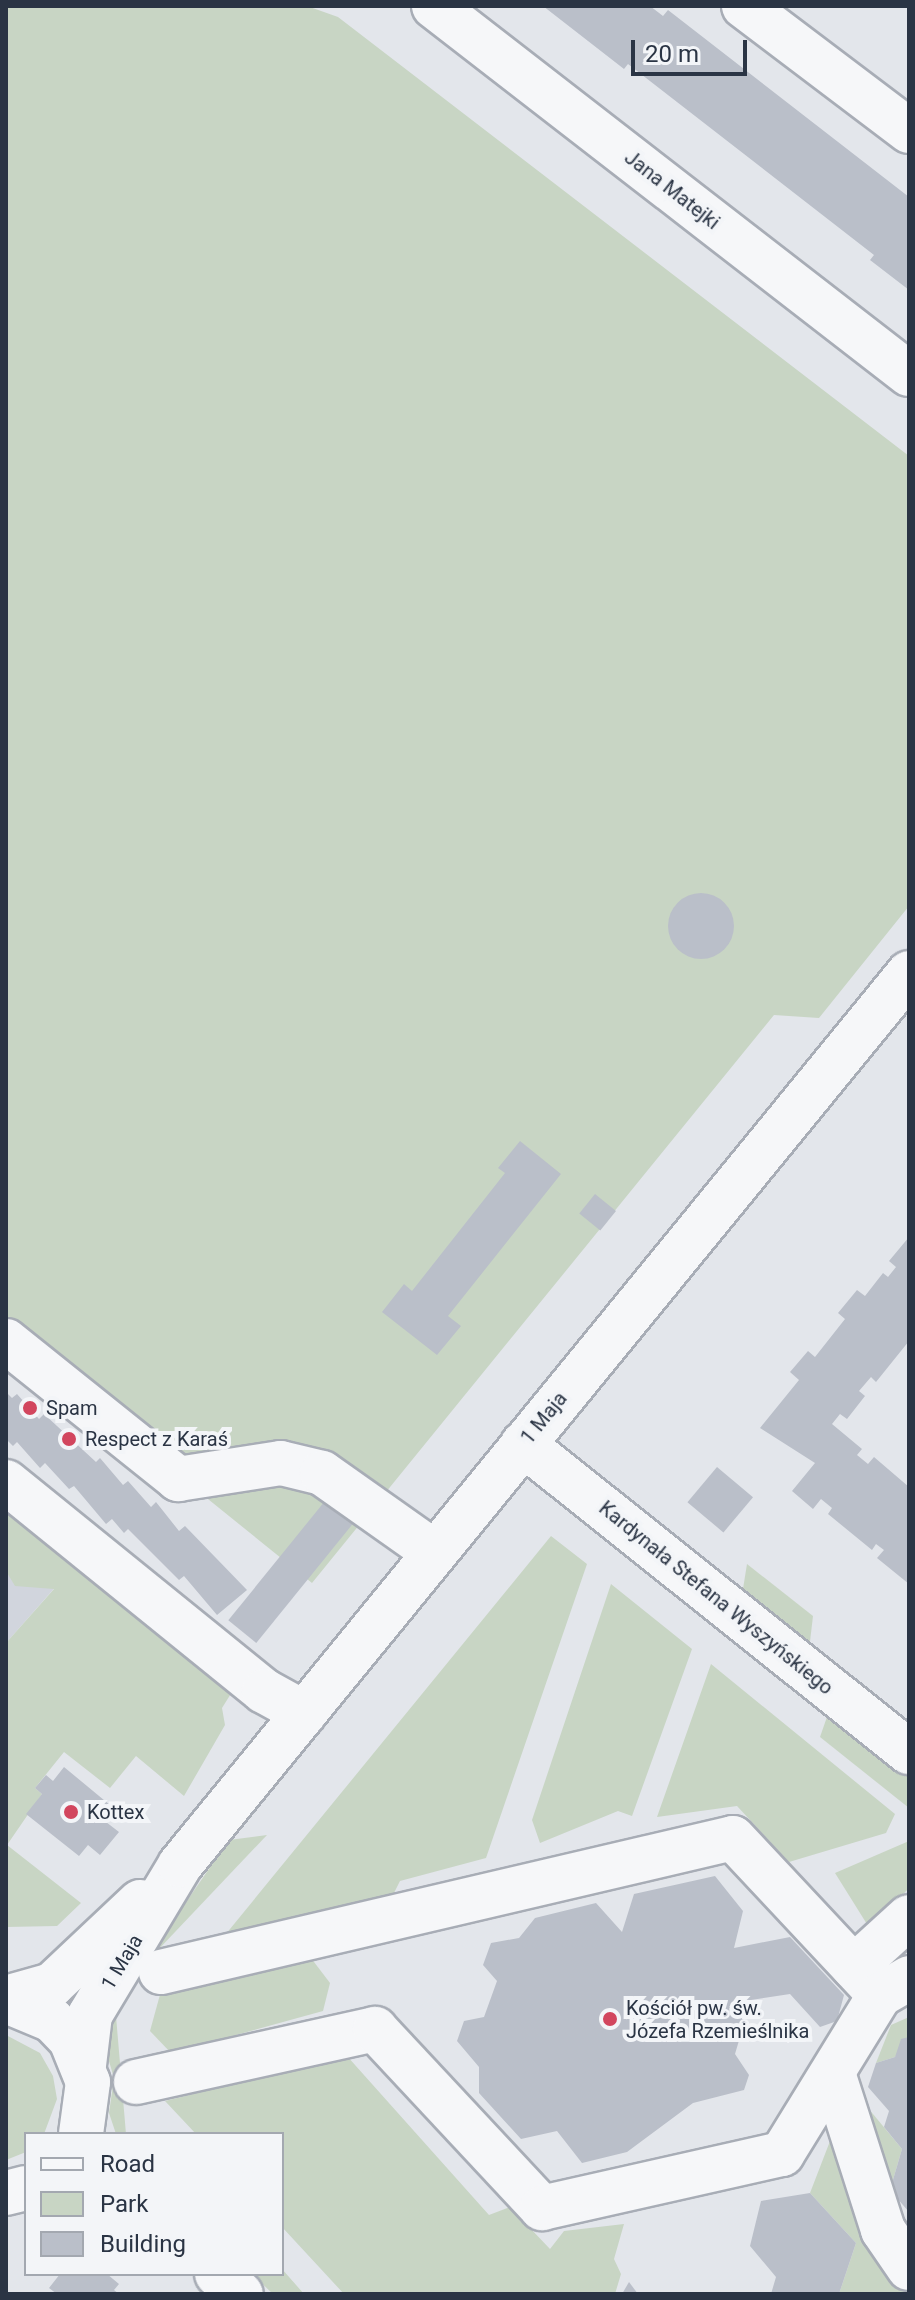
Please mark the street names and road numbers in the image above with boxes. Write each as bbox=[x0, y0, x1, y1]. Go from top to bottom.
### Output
street label: Jana Matejki bbox=[620, 145, 724, 235]
street label: 1 Maja bbox=[516, 1387, 572, 1449]
street label: Kardynała Stefana Wyszyńskiego bbox=[594, 1496, 838, 1700]
street label: 1 Maja bbox=[96, 1930, 148, 1994]

